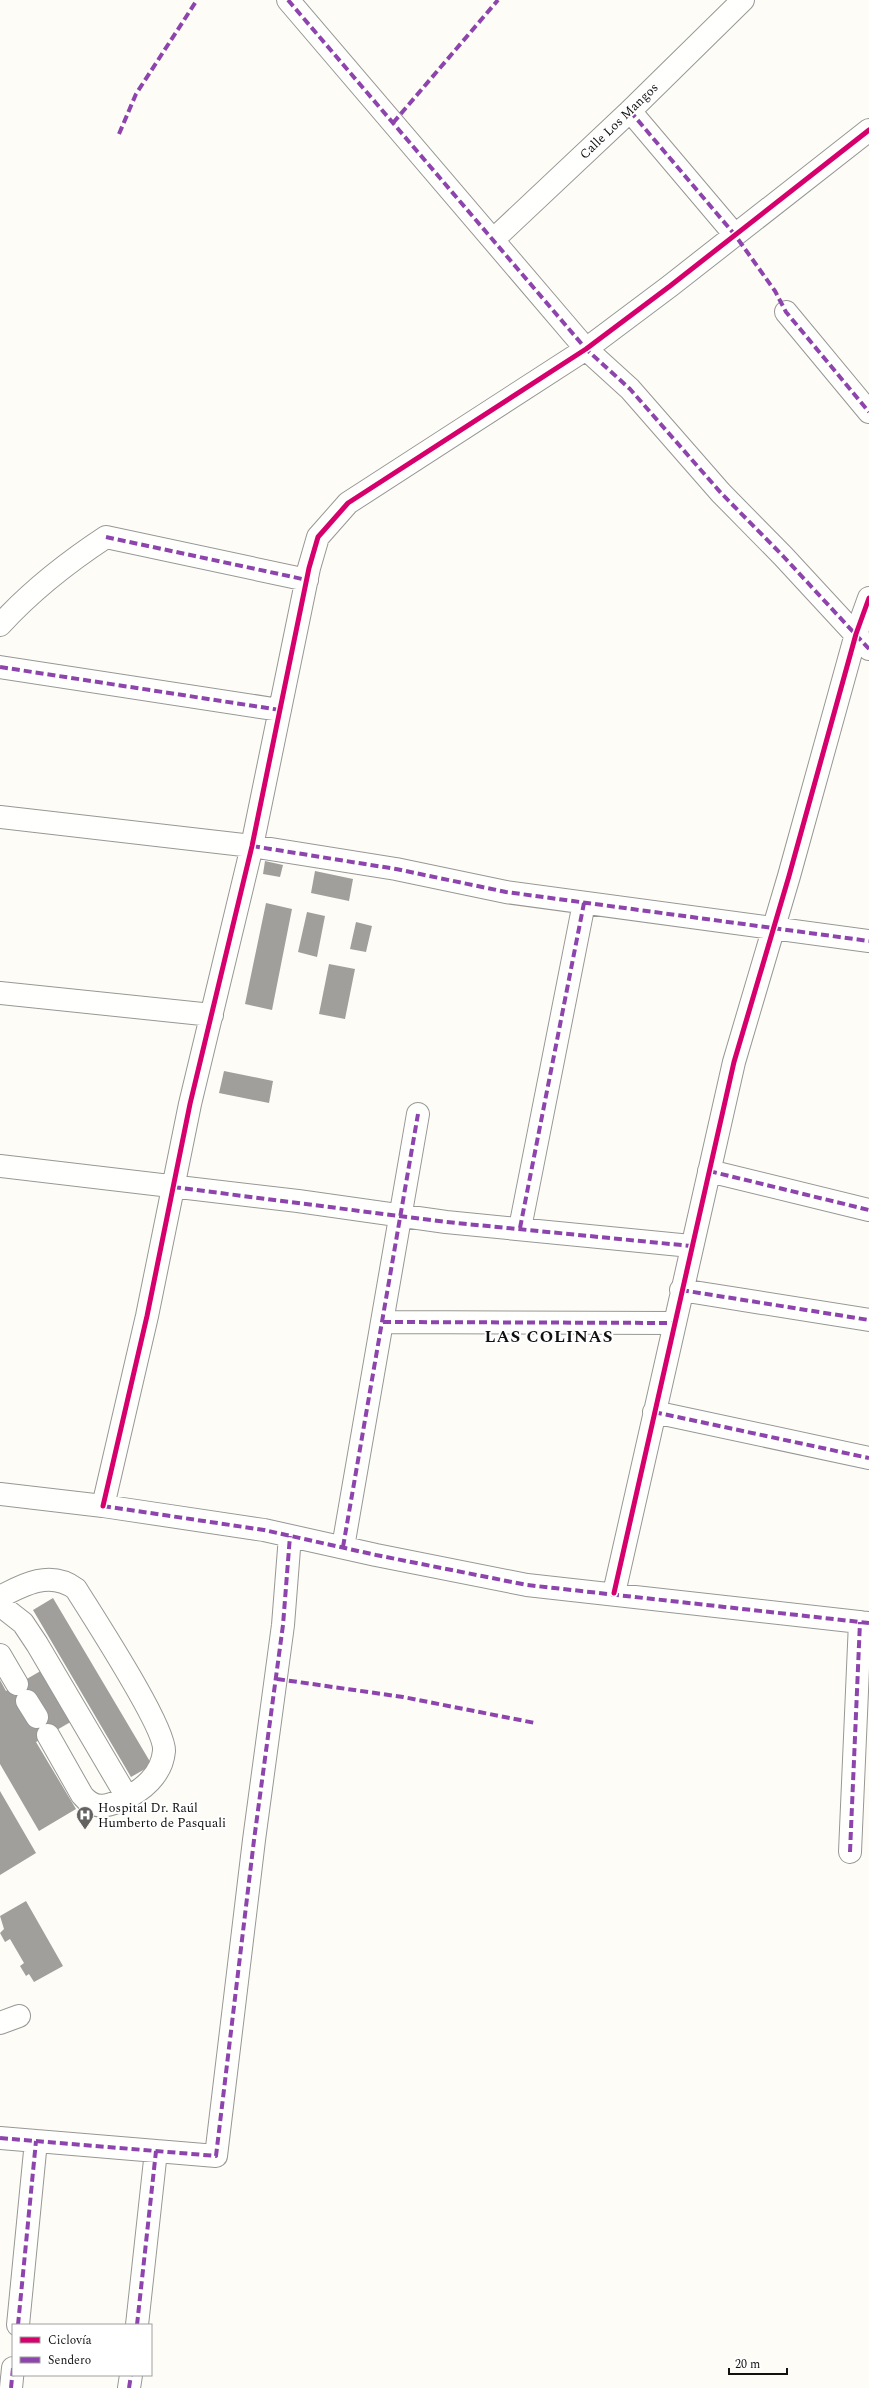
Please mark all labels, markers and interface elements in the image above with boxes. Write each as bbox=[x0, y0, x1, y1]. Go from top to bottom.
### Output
street label: Calle Los Mangos bbox=[575, 78, 663, 164]
district label: LAS COLINAS bbox=[485, 1324, 613, 1350]
place label: Hospital Dr. Raúl Humberto de Pasquali bbox=[98, 1798, 226, 1833]
hospital icon: Hospital Dr. Raúl Humberto de Pasquali bbox=[75, 1805, 95, 1830]
legend bbox=[12, 2324, 152, 2376]
text: Ciclovía bbox=[48, 2331, 92, 2350]
scale bar bbox=[729, 2350, 787, 2376]
text: Sendero bbox=[48, 2351, 91, 2370]
text: 20 m bbox=[735, 2355, 760, 2374]

